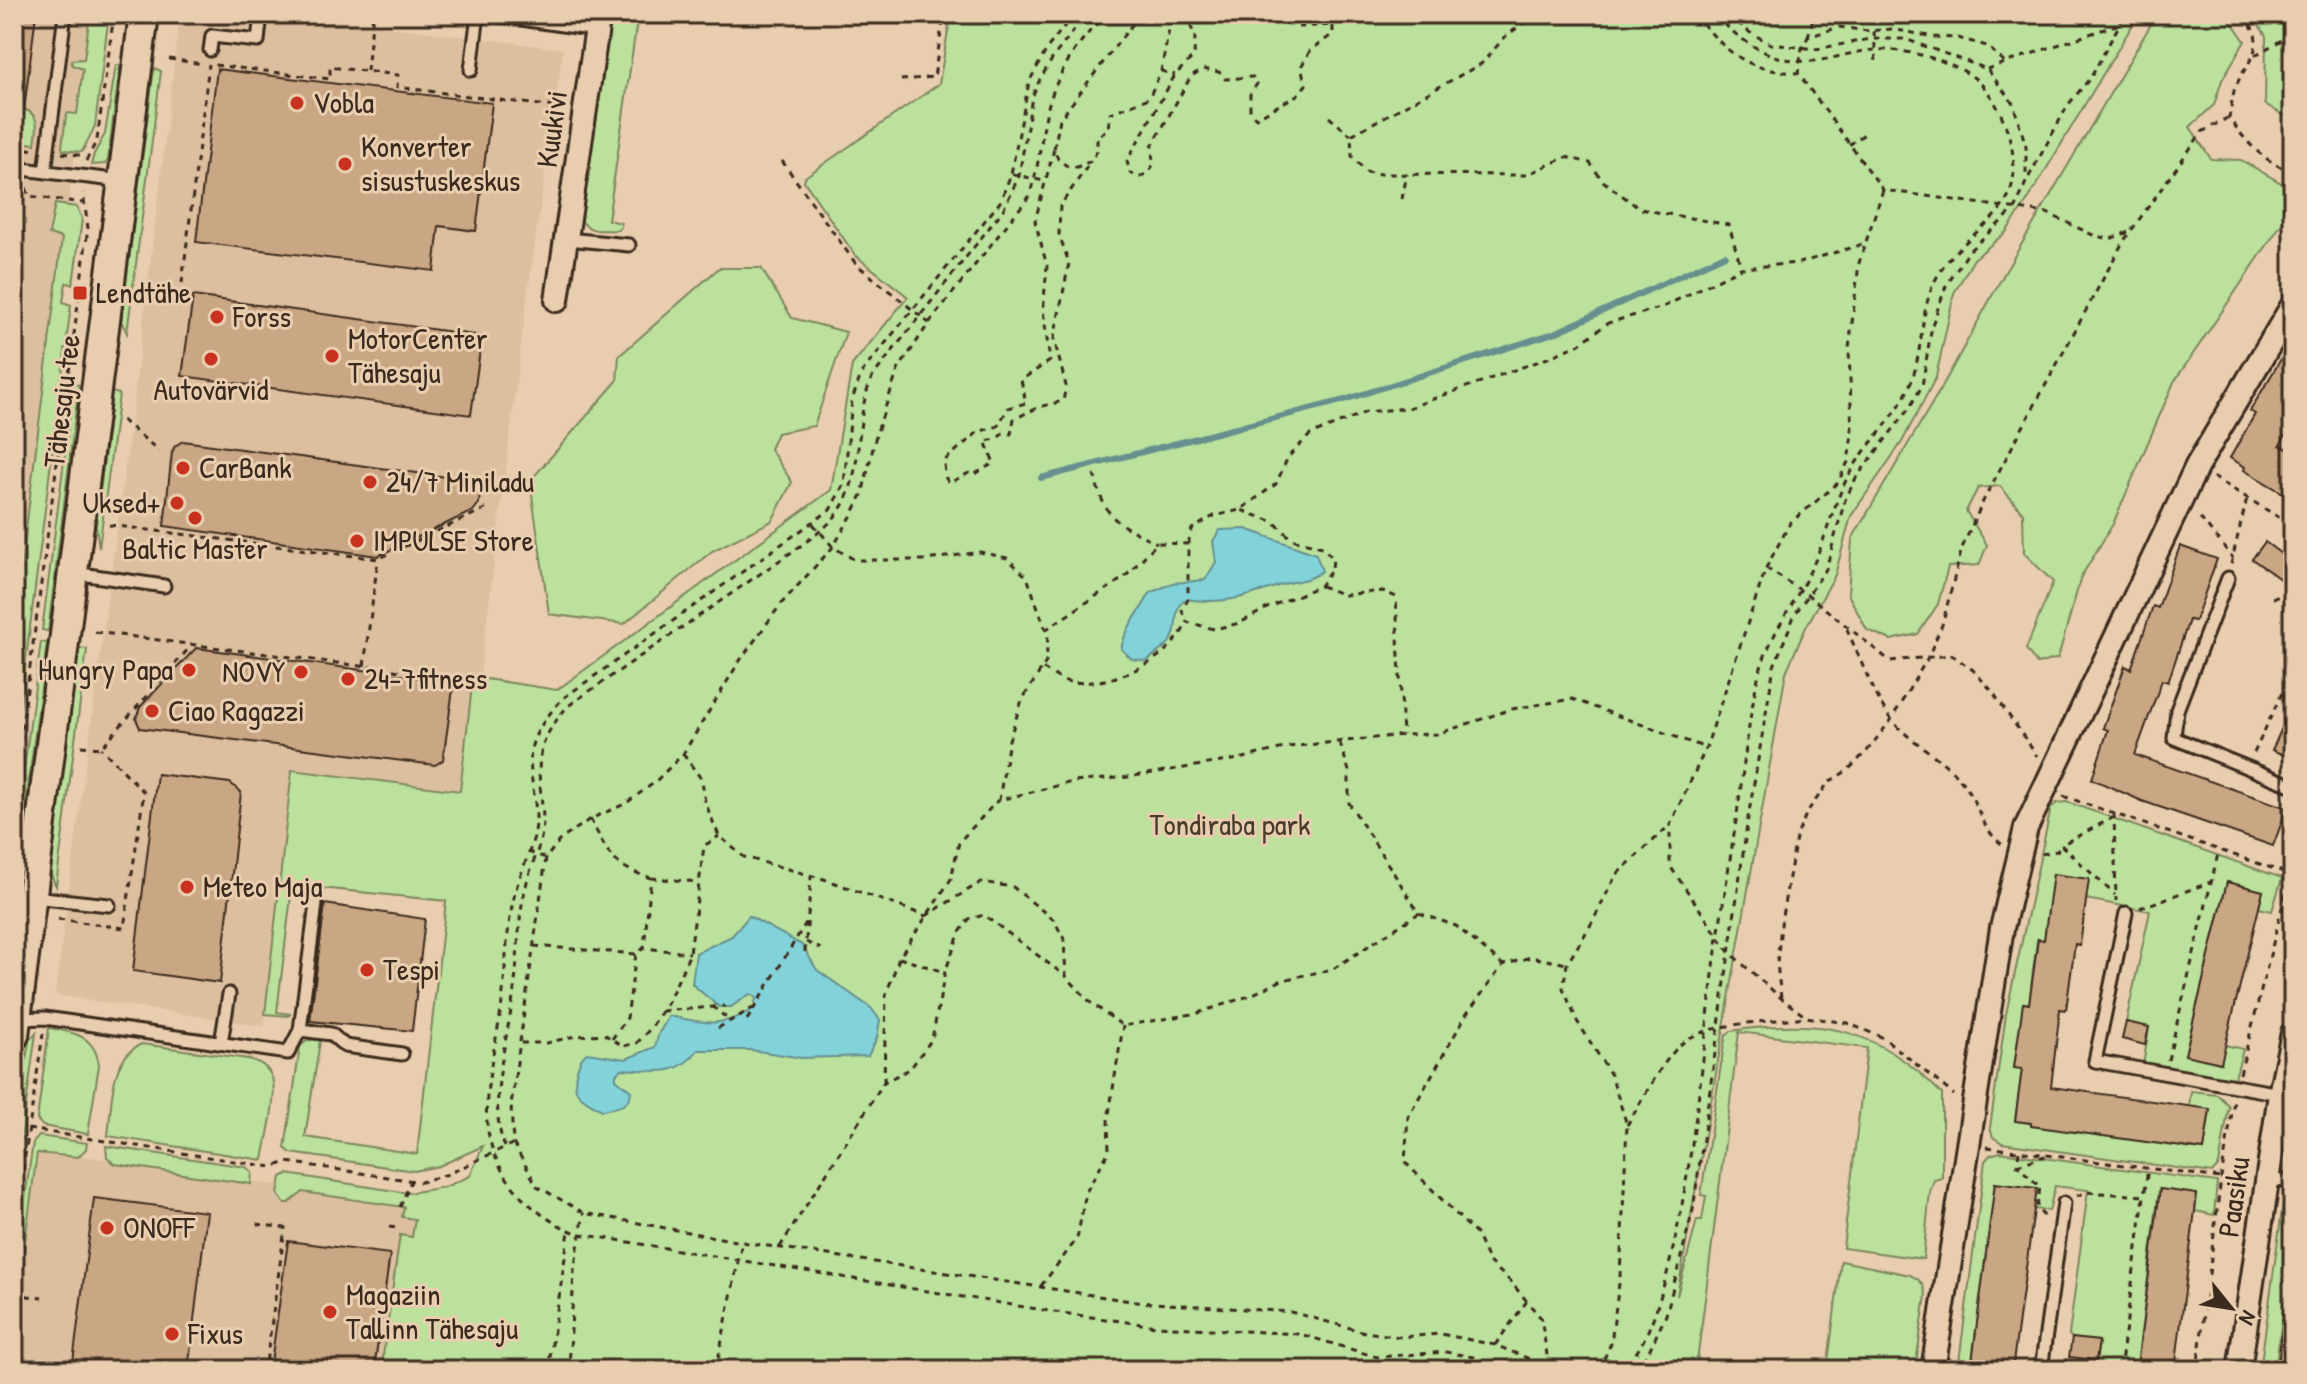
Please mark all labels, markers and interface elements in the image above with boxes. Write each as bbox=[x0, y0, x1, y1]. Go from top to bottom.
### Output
place label: Vobla bbox=[313, 82, 374, 122]
street label: Kuukivi bbox=[526, 88, 576, 170]
marker: Vobla bbox=[288, 94, 306, 112]
place label: Konverter sisustuskeskus bbox=[361, 126, 520, 200]
marker: Konverter sisustuskeskus bbox=[336, 155, 354, 173]
place label: Lendtähe bbox=[96, 272, 191, 312]
marker: Lendtähe bbox=[71, 284, 89, 302]
place label: Forss bbox=[232, 296, 291, 336]
marker: Forss bbox=[208, 308, 226, 326]
place label: MotorCenter Tähesaju bbox=[348, 318, 488, 392]
street label: Tähesaju tee bbox=[33, 332, 89, 470]
marker: MotorCenter Tähesaju bbox=[323, 347, 341, 365]
marker: Autovärvid bbox=[202, 350, 220, 368]
place label: Autovärvid bbox=[154, 369, 269, 409]
place label: CarBank bbox=[199, 447, 292, 487]
marker: CarBank bbox=[174, 459, 192, 477]
place label: 24/7 Miniladu bbox=[386, 461, 534, 501]
marker: 24/7 Miniladu bbox=[361, 473, 379, 491]
place label: Uksed+ bbox=[82, 482, 161, 522]
marker: Uksed+ bbox=[168, 494, 186, 512]
marker: Baltic Master bbox=[186, 509, 204, 527]
place label: IMPULSE Store bbox=[373, 520, 534, 560]
place label: Baltic Master bbox=[122, 528, 268, 568]
marker: IMPULSE Store bbox=[348, 532, 366, 550]
place label: Hungry Papa bbox=[38, 649, 173, 689]
place label: NOVY bbox=[222, 651, 285, 691]
place label: 24-7fitness bbox=[364, 658, 487, 698]
marker: Hungry Papa bbox=[180, 661, 198, 679]
marker: NOVY bbox=[292, 663, 310, 681]
marker: 24-7fitness bbox=[339, 670, 357, 688]
place label: Ciao Ragazzi bbox=[168, 690, 305, 730]
marker: Ciao Ragazzi bbox=[143, 702, 161, 720]
park label: Tondiraba park bbox=[1149, 804, 1311, 844]
place label: Meteo Maja bbox=[203, 866, 323, 906]
marker: Meteo Maja bbox=[178, 878, 196, 896]
place label: Tespi bbox=[383, 949, 440, 989]
marker: Tespi bbox=[358, 961, 376, 979]
street label: Paasiku bbox=[2208, 1154, 2258, 1240]
place label: ONOFF bbox=[123, 1207, 196, 1247]
marker: ONOFF bbox=[98, 1219, 116, 1237]
north arrow bbox=[2191, 1268, 2271, 1348]
place label: Magaziin Tallinn Tähesaju bbox=[346, 1274, 518, 1348]
marker: Magaziin Tallinn Tähesaju bbox=[321, 1303, 339, 1321]
text: N bbox=[2232, 1305, 2264, 1331]
place label: Fixus bbox=[187, 1313, 243, 1353]
marker: Fixus bbox=[163, 1325, 181, 1343]

